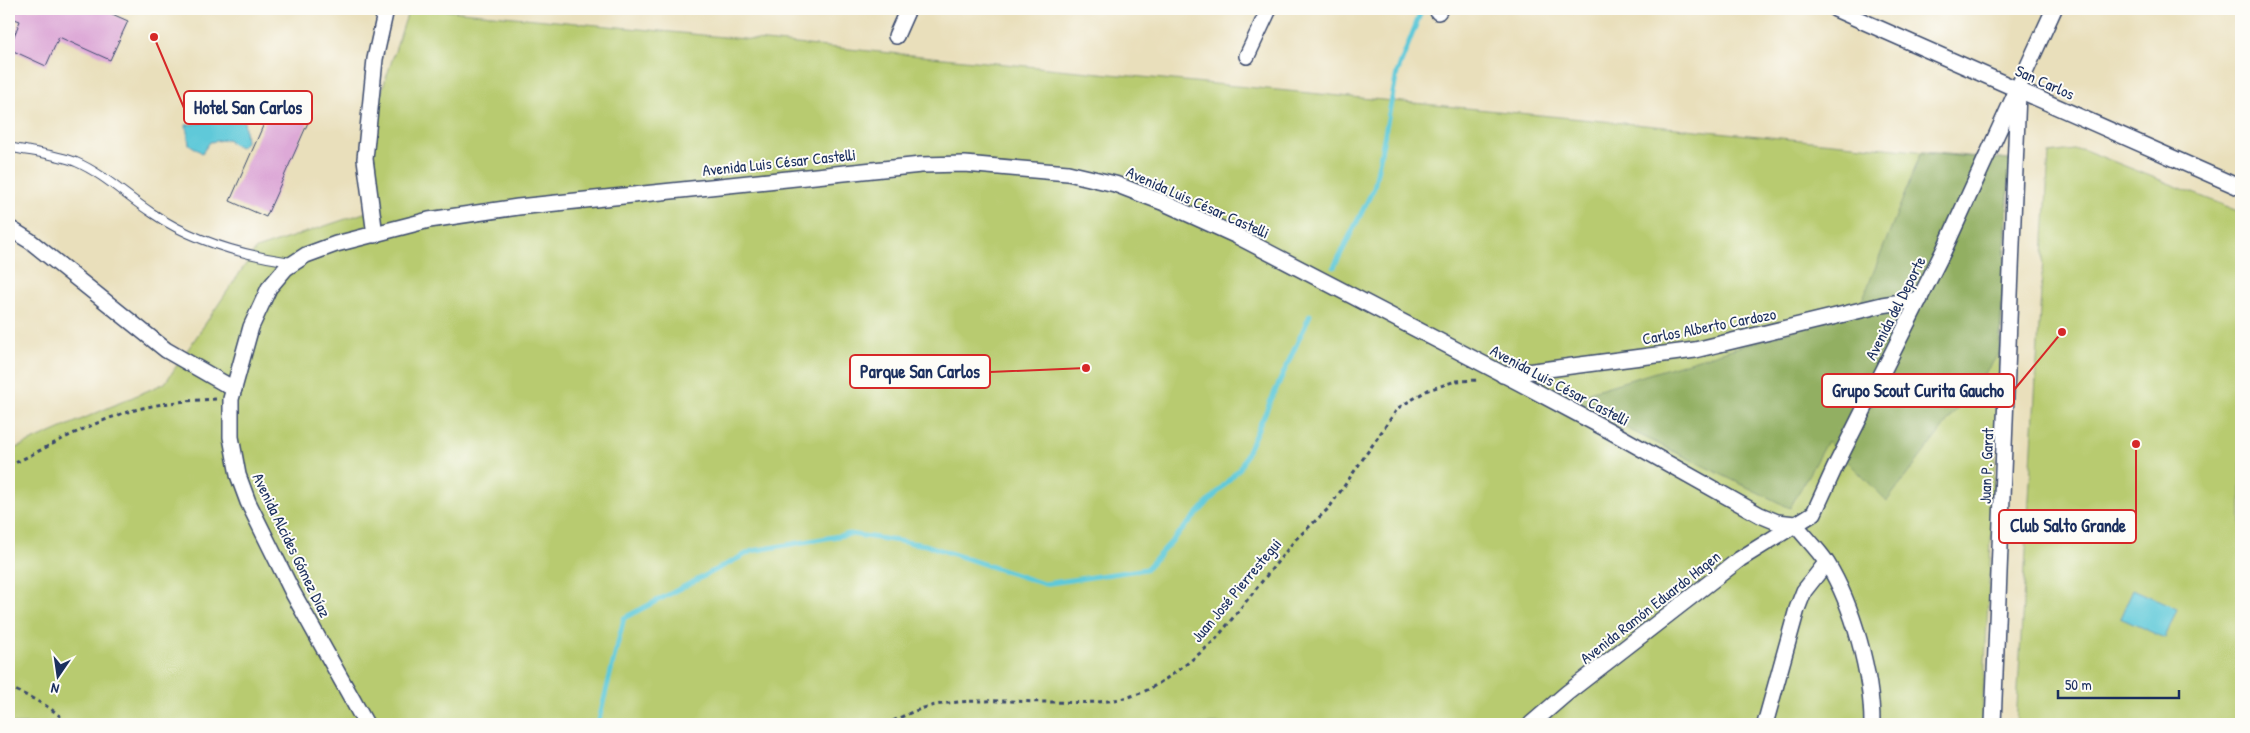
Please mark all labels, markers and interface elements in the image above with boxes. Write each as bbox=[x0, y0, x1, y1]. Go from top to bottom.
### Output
street label: San Carlos bbox=[2012, 59, 2078, 105]
callout: Hotel San Carlos bbox=[184, 91, 312, 124]
text: Hotel San Carlos bbox=[194, 95, 302, 120]
street label: Avenida Luis César Castelli bbox=[701, 143, 857, 181]
street label: Avenida Luis César Castelli bbox=[1123, 161, 1273, 243]
street label: Avenida del Deporte bbox=[1859, 252, 1931, 364]
street label: Carlos Alberto Cardozo bbox=[1640, 302, 1778, 350]
street label: Avenida Luis César Castelli bbox=[1487, 339, 1633, 431]
callout: Parque San Carlos bbox=[850, 355, 990, 388]
text: Parque San Carlos bbox=[860, 359, 980, 385]
callout: Grupo Scout Curita Gaucho bbox=[1822, 374, 2014, 407]
text: Grupo Scout Curita Gaucho bbox=[1832, 378, 2005, 404]
street label: Juan P. Garat bbox=[1974, 427, 1998, 504]
street label: Avenida Alcides Gómez Díaz bbox=[247, 469, 337, 621]
callout: Club Salto Grande bbox=[1999, 510, 2136, 543]
text: Club Salto Grande bbox=[2010, 513, 2127, 538]
street label: Juan José Pierrestegui bbox=[1186, 533, 1286, 647]
street label: Avenida Ramón Eduardo Hagen bbox=[1575, 545, 1725, 669]
north arrow bbox=[32, 650, 82, 700]
scale bar bbox=[2058, 668, 2179, 700]
text: 50 m bbox=[2065, 674, 2092, 695]
text: N bbox=[49, 679, 61, 699]

